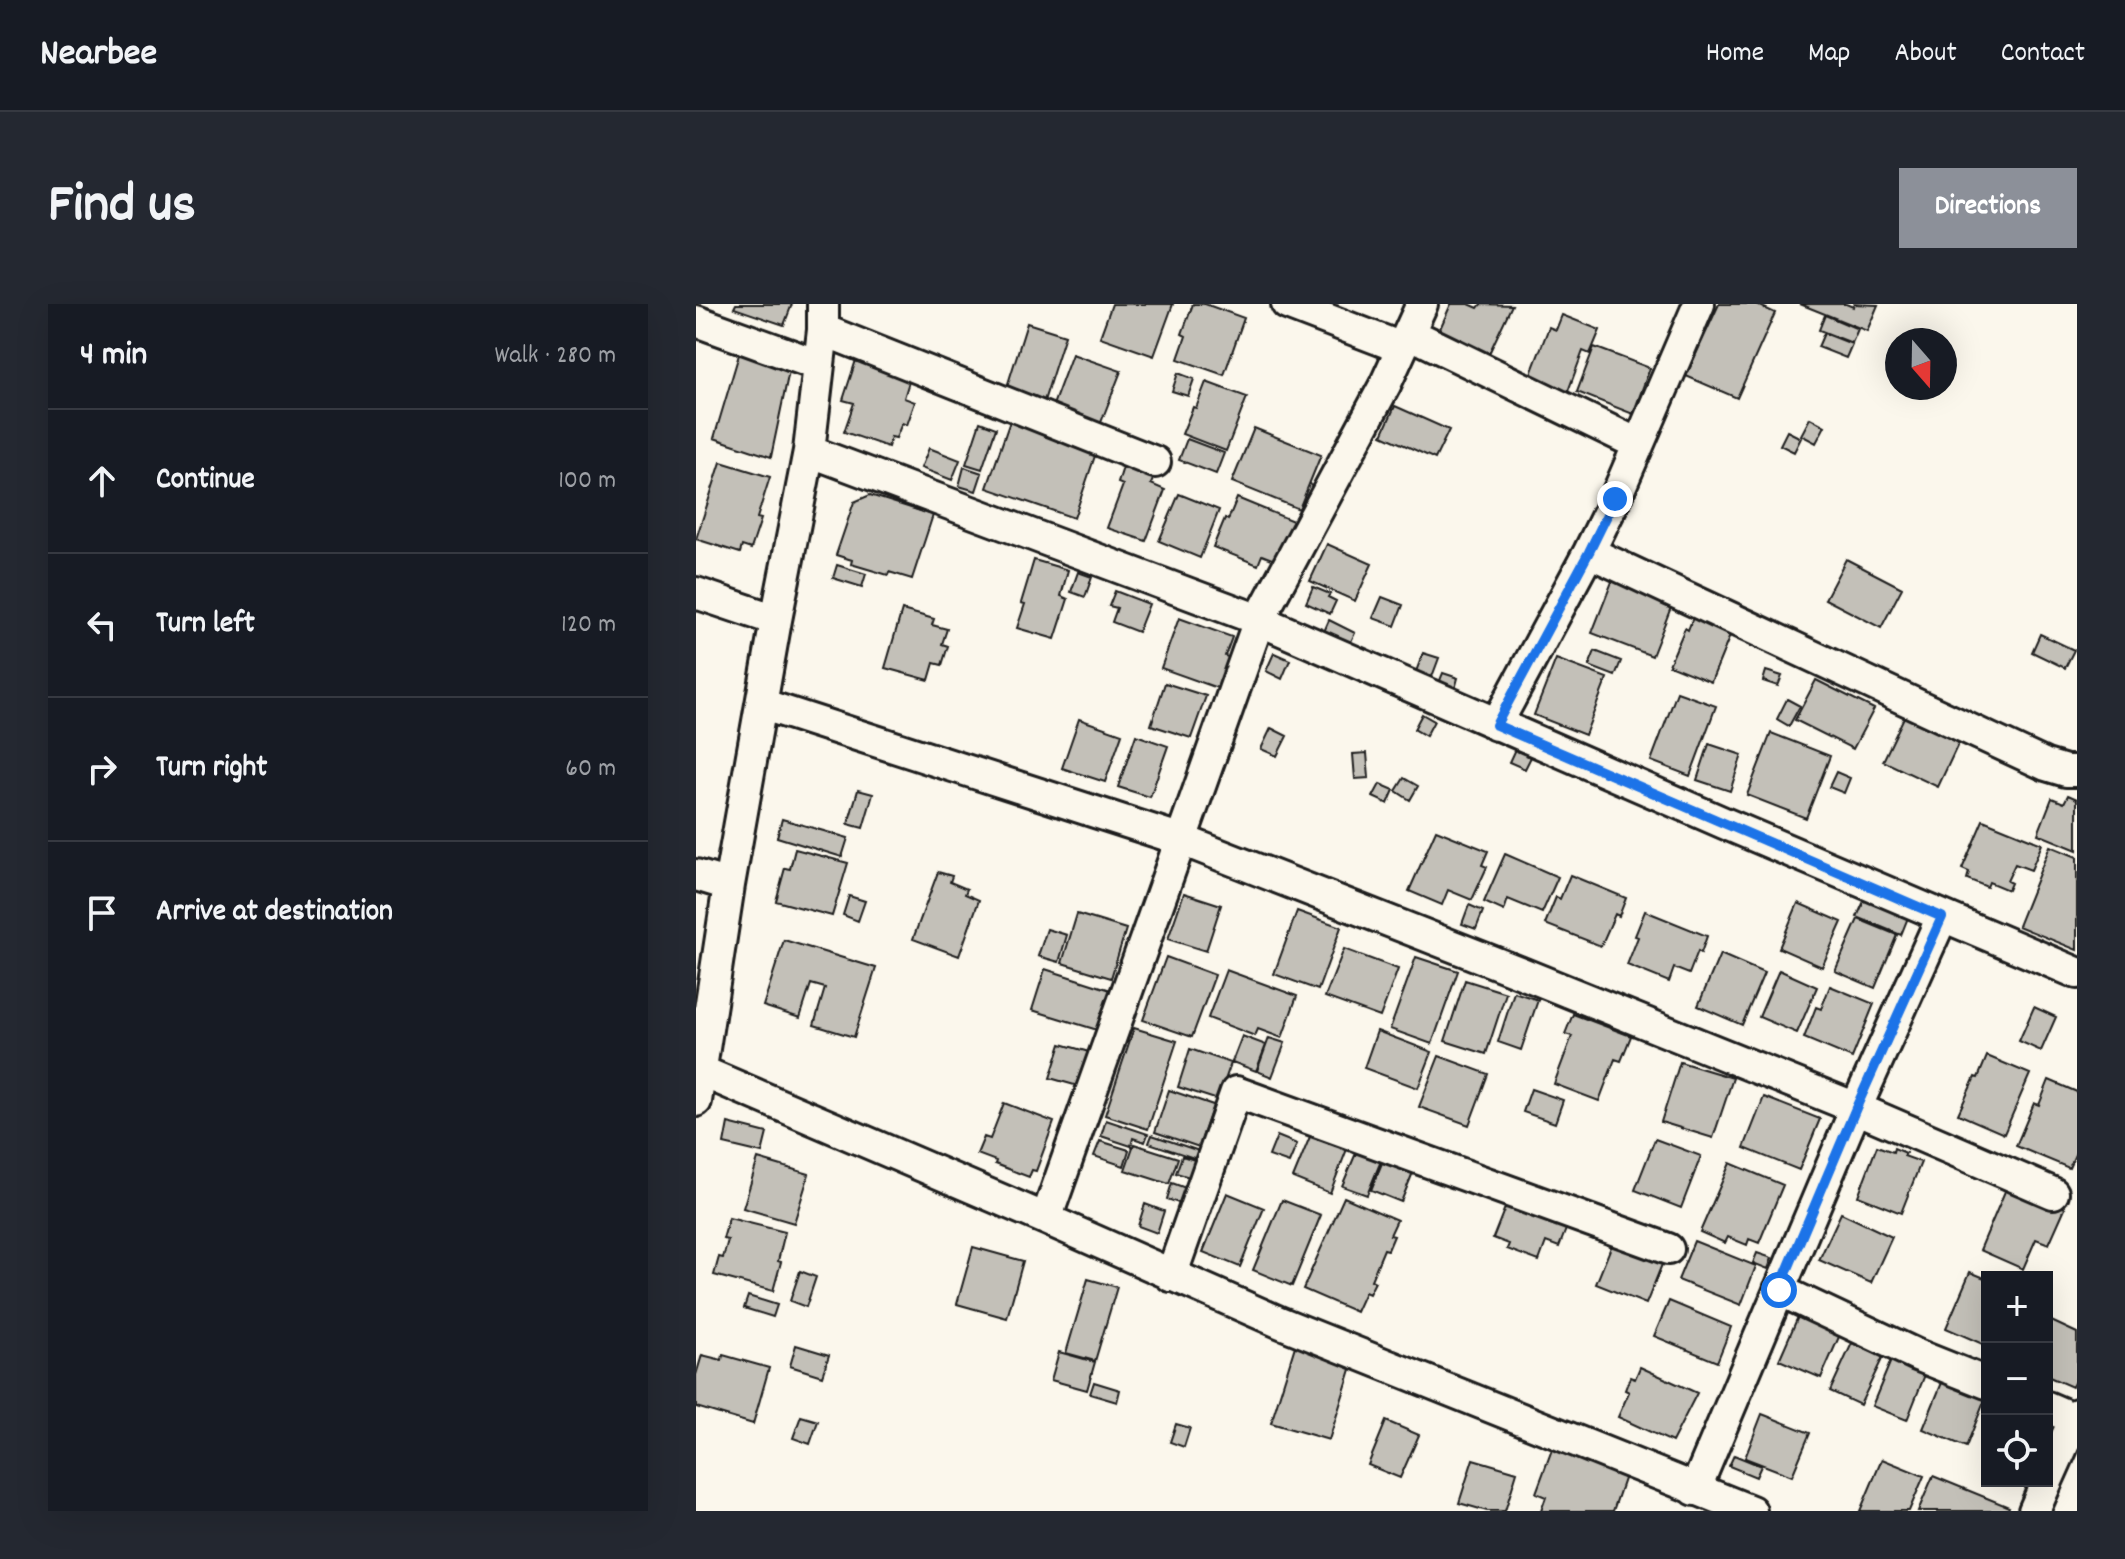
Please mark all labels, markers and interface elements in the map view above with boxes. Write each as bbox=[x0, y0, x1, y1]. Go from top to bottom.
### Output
text: Nearbee bbox=[40, 28, 157, 83]
text: Home bbox=[1706, 35, 1764, 75]
text: Map bbox=[1808, 35, 1850, 75]
text: About bbox=[1894, 35, 1957, 75]
text: Contact bbox=[2001, 35, 2085, 75]
text: Find us bbox=[48, 168, 196, 248]
button: Directions bbox=[1899, 168, 2077, 248]
north arrow bbox=[1885, 328, 1957, 400]
text: 4 min bbox=[80, 332, 147, 381]
text: Walk · 280 m bbox=[494, 338, 616, 375]
icon: ahead bbox=[80, 459, 124, 503]
text: Continue bbox=[156, 460, 255, 503]
text: 100 m bbox=[558, 463, 616, 500]
route end bbox=[1597, 481, 1633, 517]
icon: left bbox=[80, 603, 124, 647]
text: Turn left bbox=[156, 604, 255, 647]
text: 120 m bbox=[561, 607, 616, 644]
icon: right bbox=[80, 747, 124, 791]
text: Turn right bbox=[156, 748, 267, 791]
text: 60 m bbox=[565, 751, 616, 788]
icon: arrive bbox=[80, 891, 124, 935]
text: Arrive at destination bbox=[156, 892, 393, 935]
map controls bbox=[1981, 1271, 2053, 1487]
button: + bbox=[1981, 1271, 2053, 1343]
route start bbox=[1761, 1272, 1797, 1308]
button: − bbox=[1981, 1343, 2053, 1415]
button: locate bbox=[1981, 1415, 2053, 1487]

